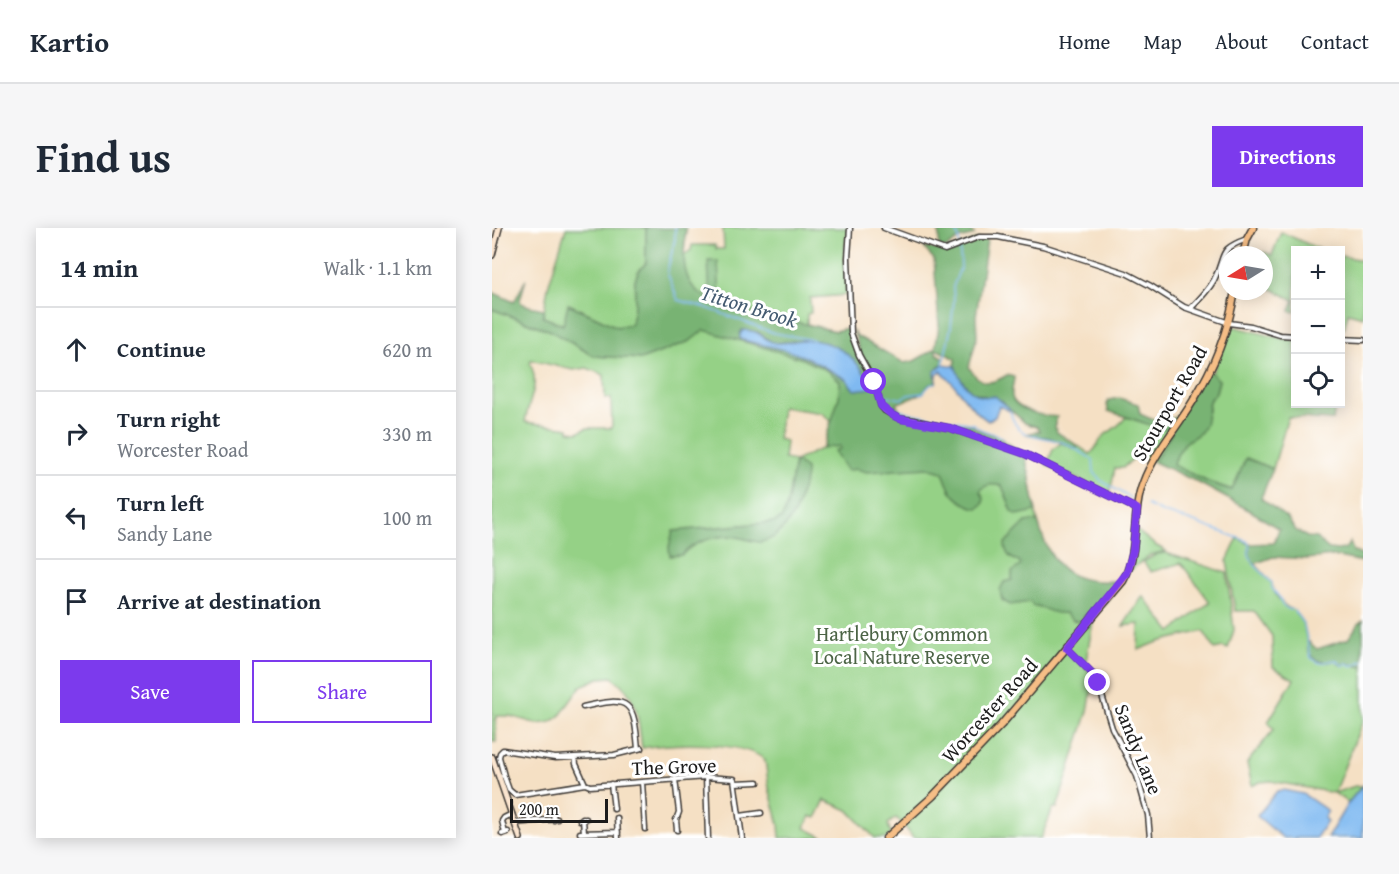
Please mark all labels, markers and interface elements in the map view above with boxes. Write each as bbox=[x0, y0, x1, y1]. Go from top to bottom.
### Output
text: Kartio bbox=[30, 21, 109, 62]
text: Home bbox=[1059, 26, 1110, 57]
text: Map bbox=[1143, 26, 1182, 57]
text: About bbox=[1215, 26, 1268, 57]
text: Contact bbox=[1301, 26, 1369, 57]
text: Find us bbox=[36, 126, 171, 187]
button: Directions bbox=[1212, 126, 1363, 187]
north arrow bbox=[1219, 246, 1273, 300]
map controls bbox=[1291, 246, 1345, 408]
button: + bbox=[1291, 246, 1345, 300]
text: 14 min bbox=[60, 248, 138, 287]
text: Walk · 1.1 km bbox=[323, 253, 432, 282]
water label: Titton Brook bbox=[697, 277, 802, 335]
button: − bbox=[1291, 300, 1345, 354]
icon: ahead bbox=[60, 333, 93, 366]
text: Continue bbox=[117, 333, 206, 365]
text: 620 m bbox=[382, 335, 432, 364]
street label: Stourport Road bbox=[1124, 340, 1214, 466]
button: locate bbox=[1291, 354, 1345, 408]
route start bbox=[860, 368, 886, 394]
text: Turn right bbox=[117, 403, 220, 435]
icon: right bbox=[60, 417, 93, 450]
text: 330 m bbox=[382, 419, 432, 448]
text: Worcester Road bbox=[117, 435, 249, 464]
text: Turn left bbox=[117, 487, 204, 519]
icon: left bbox=[60, 501, 93, 534]
text: 100 m bbox=[382, 503, 432, 532]
text: Sandy Lane bbox=[117, 519, 212, 548]
icon: arrive bbox=[60, 585, 93, 618]
text: Arrive at destination bbox=[117, 585, 321, 617]
park label: Hartlebury Common Local Nature Reserve bbox=[814, 619, 990, 671]
street label: Worcester Road bbox=[934, 651, 1044, 769]
button: Save bbox=[60, 660, 240, 723]
button: Share bbox=[252, 660, 432, 723]
route end bbox=[1084, 669, 1110, 695]
street label: Sandy Lane bbox=[1108, 699, 1170, 799]
street label: The Grove bbox=[631, 750, 717, 782]
scale bar bbox=[510, 796, 608, 824]
text: 200 m bbox=[519, 797, 559, 821]

